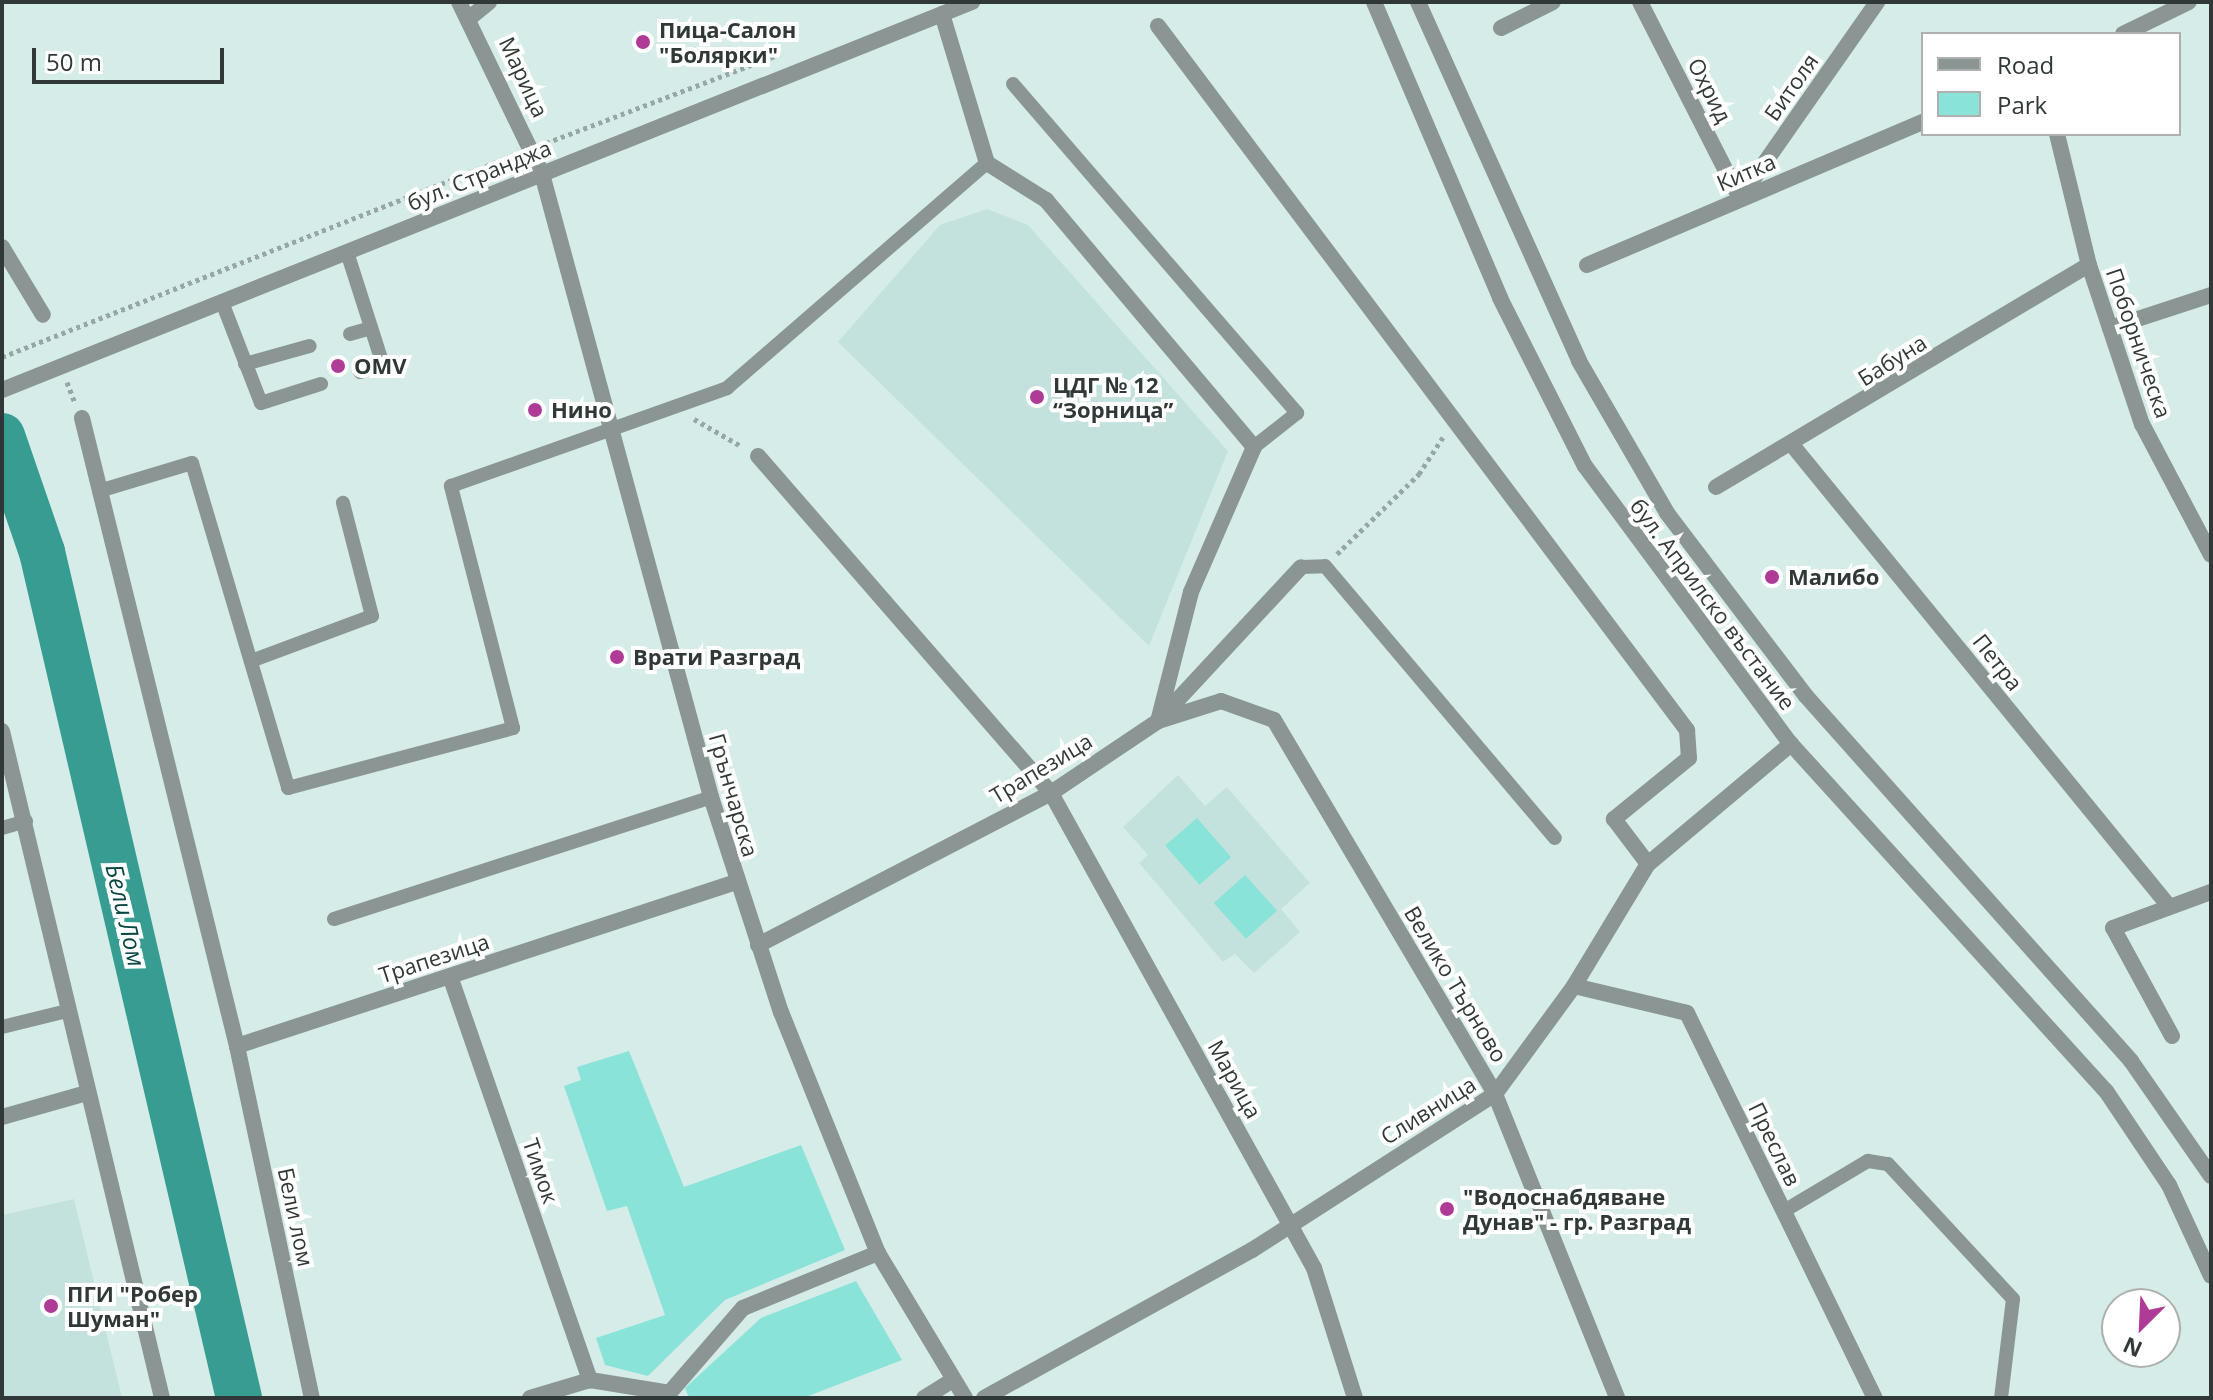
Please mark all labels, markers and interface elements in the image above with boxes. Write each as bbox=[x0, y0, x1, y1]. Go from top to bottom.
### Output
place label: Пица-Салон "Болярки" bbox=[659, 16, 796, 68]
scale bar bbox=[36, 32, 228, 82]
legend bbox=[1921, 32, 2181, 136]
street label: Марица bbox=[494, 33, 554, 121]
marker: Пица-Салон "Болярки" bbox=[634, 33, 652, 51]
text: 50 m bbox=[46, 45, 102, 78]
street label: Битоля bbox=[1758, 48, 1824, 126]
text: Road bbox=[1997, 48, 2054, 81]
street label: Охрид bbox=[1683, 53, 1737, 127]
text: Park bbox=[1997, 88, 2047, 121]
street label: бул. Странджа bbox=[403, 134, 555, 216]
street label: Китка bbox=[1713, 148, 1779, 196]
street label: Поборническа bbox=[2101, 265, 2177, 421]
street label: Бабуна bbox=[1853, 329, 1931, 391]
place label: OMV bbox=[354, 353, 407, 379]
marker: OMV bbox=[329, 357, 347, 375]
place label: ЦДГ № 12 “Зорница” bbox=[1053, 371, 1173, 422]
marker: ЦДГ № 12 “Зорница” bbox=[1028, 388, 1046, 406]
place label: Нино bbox=[551, 397, 612, 423]
marker: Нино bbox=[526, 401, 544, 419]
street label: бул. Априлско въстание bbox=[1625, 493, 1801, 715]
place label: Малибо bbox=[1788, 564, 1879, 590]
marker: Малибо bbox=[1763, 568, 1781, 586]
street label: Петра bbox=[1968, 628, 2028, 696]
place label: Врати Разград bbox=[633, 644, 800, 670]
marker: Врати Разград bbox=[608, 648, 626, 666]
street label: Трапезица bbox=[985, 727, 1097, 809]
street label: Грънчарска bbox=[704, 730, 764, 860]
water label: Бели Лом bbox=[100, 861, 152, 969]
street label: Велико Търново bbox=[1399, 901, 1513, 1067]
street label: Трапезица bbox=[376, 928, 492, 988]
street label: Марица bbox=[1203, 1035, 1267, 1123]
street label: Сливница bbox=[1376, 1070, 1480, 1150]
street label: Преслав bbox=[1743, 1098, 1807, 1190]
street label: Тимок bbox=[518, 1135, 564, 1207]
street label: Бели лом bbox=[273, 1165, 319, 1269]
place label: "Водоснабдяване Дунав" - гр. Разград bbox=[1463, 1183, 1691, 1234]
marker: "Водоснабдяване Дунав" - гр. Разград bbox=[1438, 1200, 1456, 1218]
place label: ПГИ "Робер Шуман" bbox=[67, 1280, 198, 1332]
north arrow bbox=[2101, 1288, 2181, 1368]
marker: ПГИ "Робер Шуман" bbox=[42, 1297, 60, 1315]
text: N bbox=[2118, 1331, 2146, 1365]

